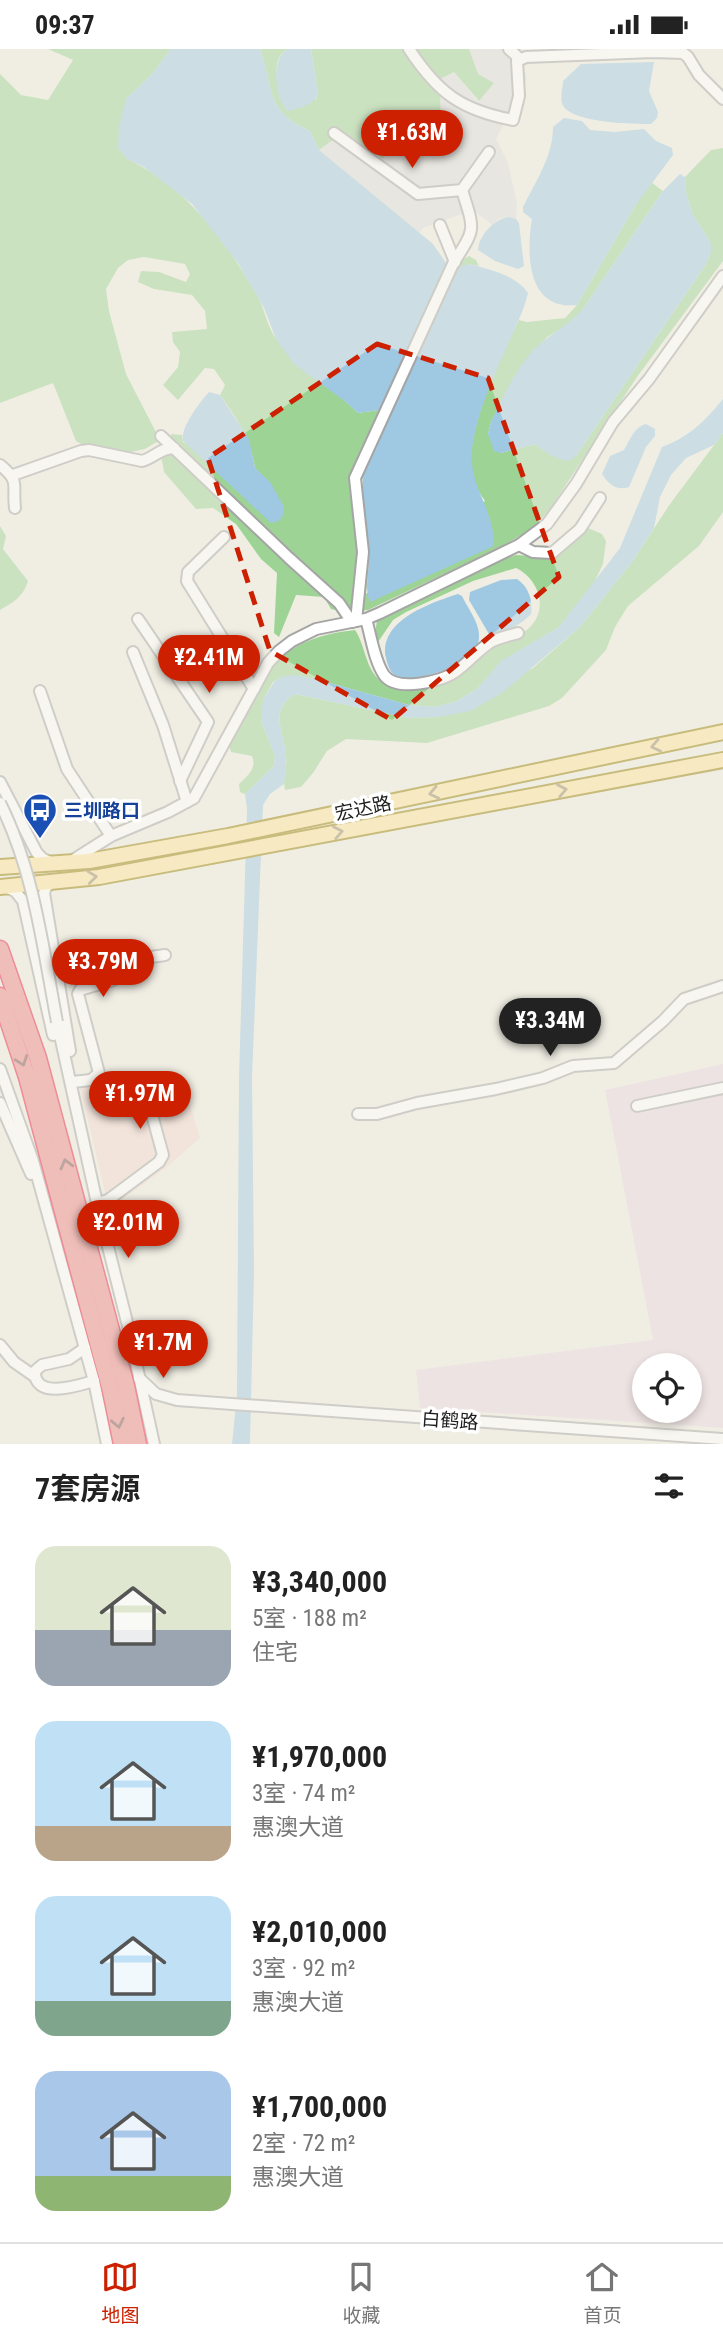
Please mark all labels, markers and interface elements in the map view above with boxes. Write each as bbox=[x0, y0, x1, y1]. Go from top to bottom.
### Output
text: 09:37 bbox=[35, 10, 95, 40]
pin: ¥1.63M bbox=[355, 110, 469, 170]
text: ¥1.63M bbox=[377, 119, 447, 146]
pin: ¥2.41M bbox=[152, 635, 266, 695]
text: ¥2.41M bbox=[174, 644, 244, 671]
one-way arrow bbox=[650, 738, 662, 752]
one-way arrow bbox=[428, 784, 440, 799]
one-way arrow bbox=[556, 784, 568, 799]
bus stop icon: 三圳路口 bbox=[21, 791, 59, 840]
street label: 宏达路 bbox=[333, 791, 393, 826]
place label: 三圳路口 bbox=[64, 799, 140, 822]
one-way arrow bbox=[332, 826, 344, 841]
one-way arrow bbox=[86, 870, 98, 885]
pin: ¥3.79M bbox=[46, 939, 160, 999]
text: ¥3.79M bbox=[68, 948, 138, 975]
pin: ¥3.34M bbox=[493, 999, 607, 1058]
text: ¥3.34M bbox=[515, 1007, 585, 1034]
one-way arrow bbox=[14, 1055, 28, 1067]
pin: ¥1.97M bbox=[83, 1072, 197, 1131]
text: ¥1.97M bbox=[105, 1080, 175, 1107]
one-way arrow bbox=[60, 1158, 74, 1170]
pin: ¥2.01M bbox=[71, 1201, 185, 1260]
text: ¥2.01M bbox=[93, 1209, 163, 1236]
pin: ¥1.7M bbox=[114, 1321, 212, 1380]
text: ¥1.7M bbox=[134, 1329, 192, 1356]
map controls bbox=[632, 1353, 702, 1423]
button: locate bbox=[632, 1353, 702, 1423]
street label: 白鹤路 bbox=[421, 1407, 479, 1434]
one-way arrow bbox=[109, 1417, 124, 1429]
icon: filters bbox=[650, 1467, 688, 1505]
text: 7套房源 bbox=[35, 1471, 140, 1506]
text: ¥3,340,000 bbox=[252, 1564, 387, 1599]
icon: home bbox=[91, 1574, 175, 1658]
text: 5室 · 188 m² bbox=[252, 1605, 367, 1632]
text: 住宅 bbox=[252, 1639, 298, 1666]
text: ¥1,970,000 bbox=[252, 1739, 387, 1774]
icon: home bbox=[91, 1749, 175, 1833]
text: 3室 · 74 m² bbox=[252, 1780, 355, 1807]
text: 惠澳大道 bbox=[252, 1814, 344, 1841]
text: ¥2,010,000 bbox=[252, 1914, 387, 1949]
icon: home bbox=[91, 1924, 175, 2008]
text: 3室 · 92 m² bbox=[252, 1955, 355, 1982]
text: 惠澳大道 bbox=[252, 1989, 344, 2016]
text: ¥1,700,000 bbox=[252, 2089, 387, 2124]
icon: home bbox=[91, 2099, 175, 2183]
text: 2室 · 72 m² bbox=[252, 2130, 355, 2157]
text: 惠澳大道 bbox=[252, 2164, 344, 2191]
tab: 地图 bbox=[101, 2258, 140, 2327]
tab: 收藏 bbox=[342, 2258, 381, 2327]
tab: 首页 bbox=[583, 2258, 622, 2327]

